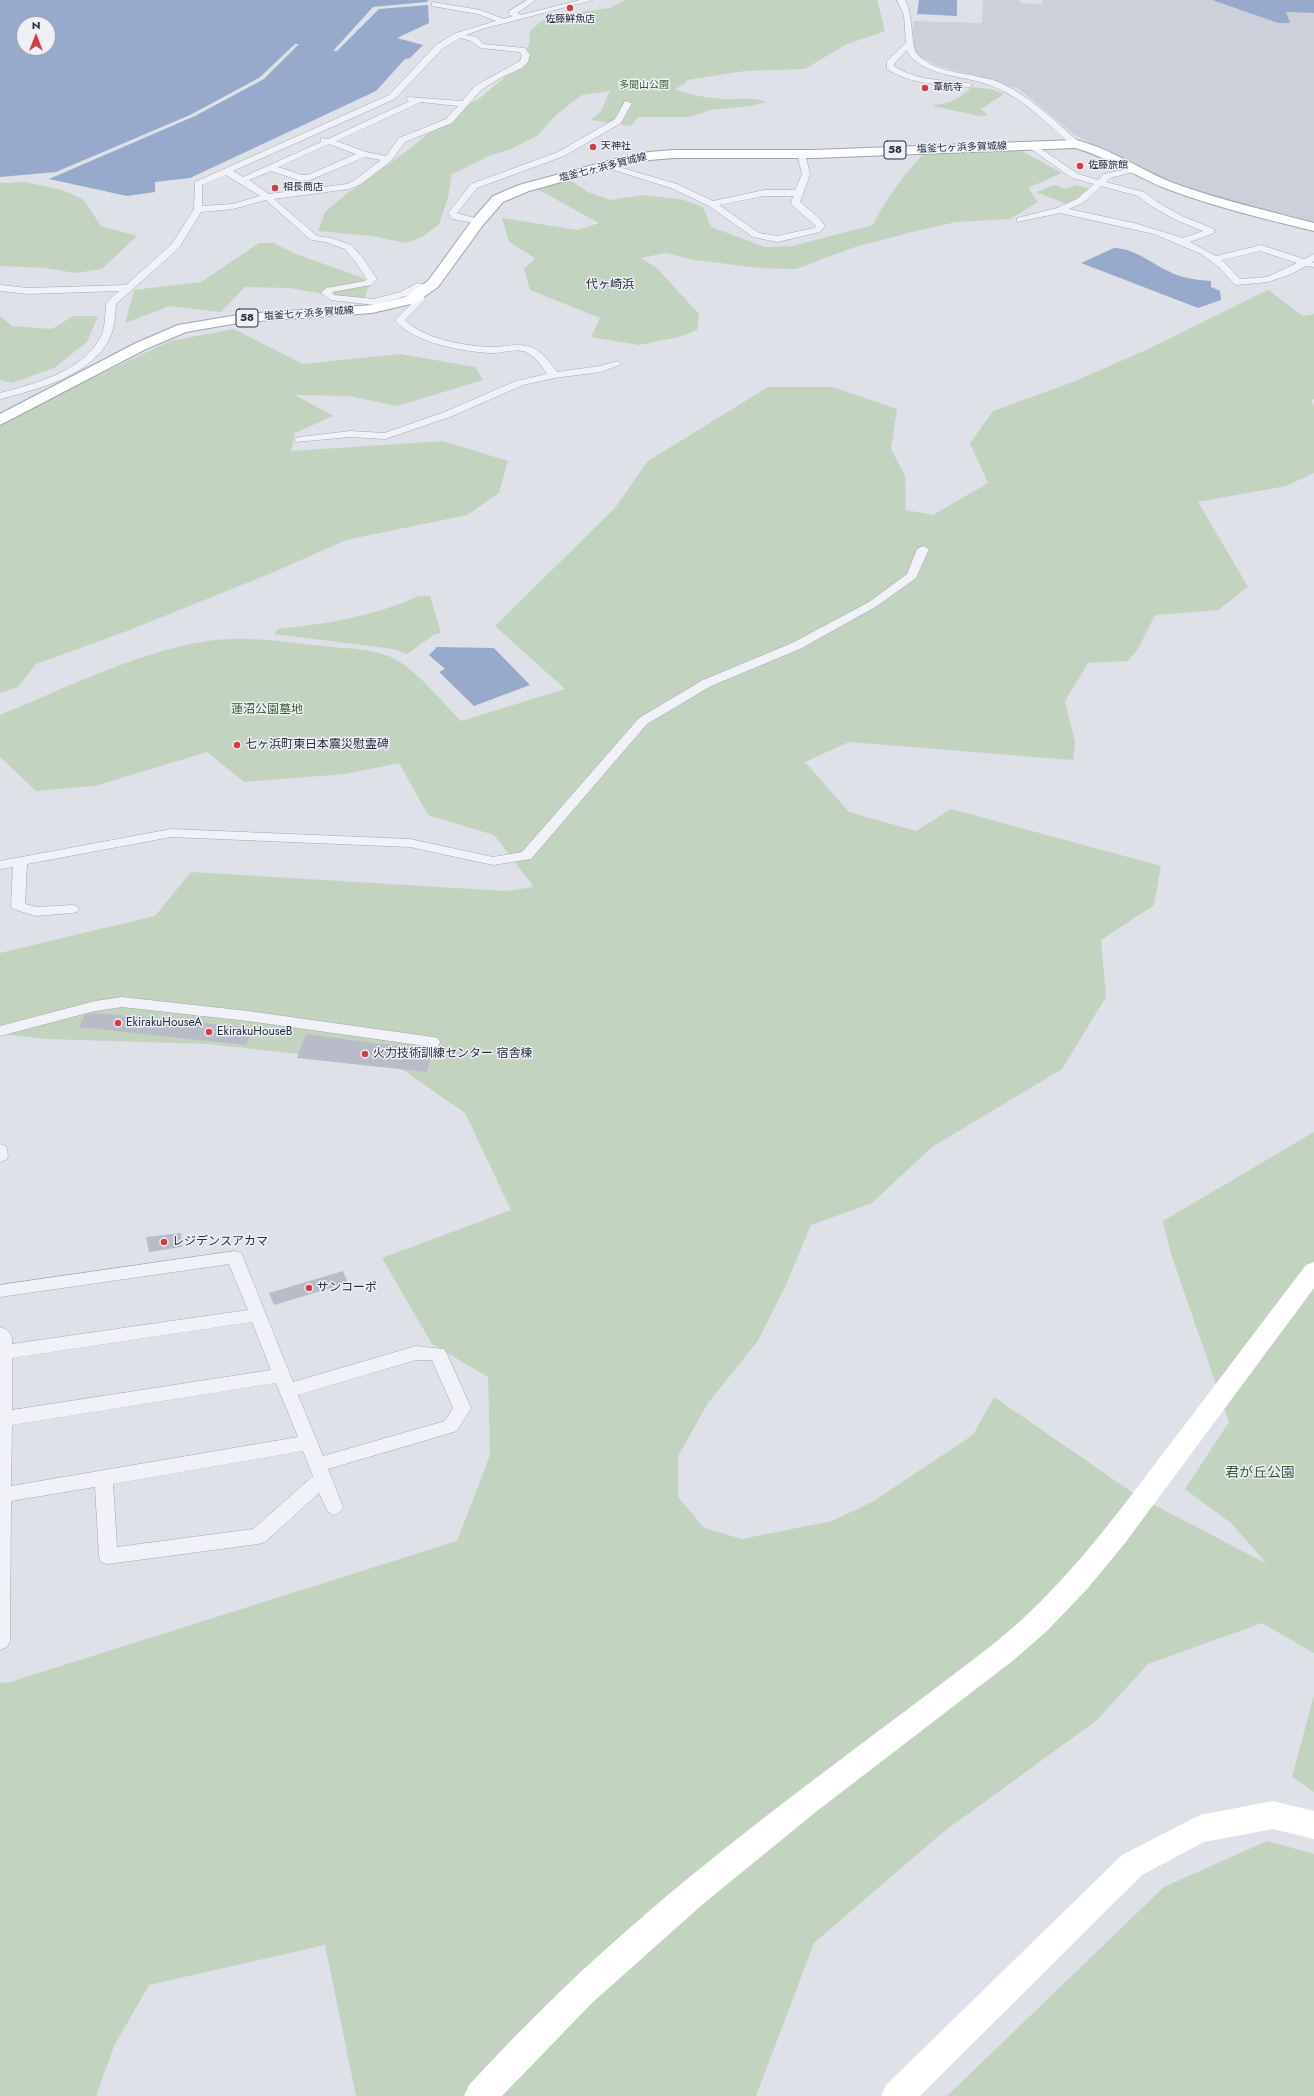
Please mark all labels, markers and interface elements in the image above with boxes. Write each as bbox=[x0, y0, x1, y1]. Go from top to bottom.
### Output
marker: 佐藤鮮魚店 bbox=[565, 3, 575, 13]
place label: 佐藤鮮魚店 bbox=[545, 14, 595, 26]
north arrow bbox=[16, 16, 56, 56]
text: N bbox=[32, 17, 40, 33]
park label: 多聞山公園 bbox=[619, 80, 669, 92]
place label: 葦航寺 bbox=[933, 82, 963, 94]
marker: 葦航寺 bbox=[920, 83, 930, 93]
street label: 塩釜七ヶ浜多賀城線 bbox=[917, 140, 1007, 156]
place label: 天神社 bbox=[601, 141, 631, 153]
road number: 58 bbox=[884, 141, 906, 159]
marker: 天神社 bbox=[588, 142, 598, 152]
street label: 塩釜七ヶ浜多賀城線 bbox=[558, 151, 648, 185]
place label: 佐藤旅館 bbox=[1088, 160, 1128, 172]
marker: 佐藤旅館 bbox=[1075, 161, 1085, 171]
place label: 相長商店 bbox=[283, 182, 323, 194]
marker: 相長商店 bbox=[270, 183, 280, 193]
district label: 代ヶ崎浜 bbox=[586, 278, 634, 292]
street label: 塩釜七ヶ浜多賀城線 bbox=[264, 305, 354, 323]
road number: 58 bbox=[236, 309, 258, 327]
park label: 蓮沼公園墓地 bbox=[231, 703, 303, 717]
place label: 七ヶ浜町東日本震災慰霊碑 bbox=[245, 738, 389, 752]
marker: 七ヶ浜町東日本震災慰霊碑 bbox=[232, 740, 242, 750]
place label: EkirakuHouseA bbox=[126, 1016, 202, 1030]
marker: EkirakuHouseA bbox=[113, 1018, 123, 1028]
place label: EkirakuHouseB bbox=[217, 1025, 292, 1039]
marker: EkirakuHouseB bbox=[204, 1027, 214, 1037]
place label: 火力技術訓練センター 宿舎棟 bbox=[373, 1047, 533, 1061]
marker: 火力技術訓練センター 宿舎棟 bbox=[360, 1049, 370, 1059]
place label: レジデンスアカマ bbox=[172, 1235, 268, 1249]
marker: レジデンスアカマ bbox=[159, 1237, 169, 1247]
place label: サンコーポ bbox=[317, 1281, 377, 1295]
marker: サンコーポ bbox=[304, 1283, 314, 1293]
park label: 君が丘公園 bbox=[1225, 1466, 1295, 1482]

